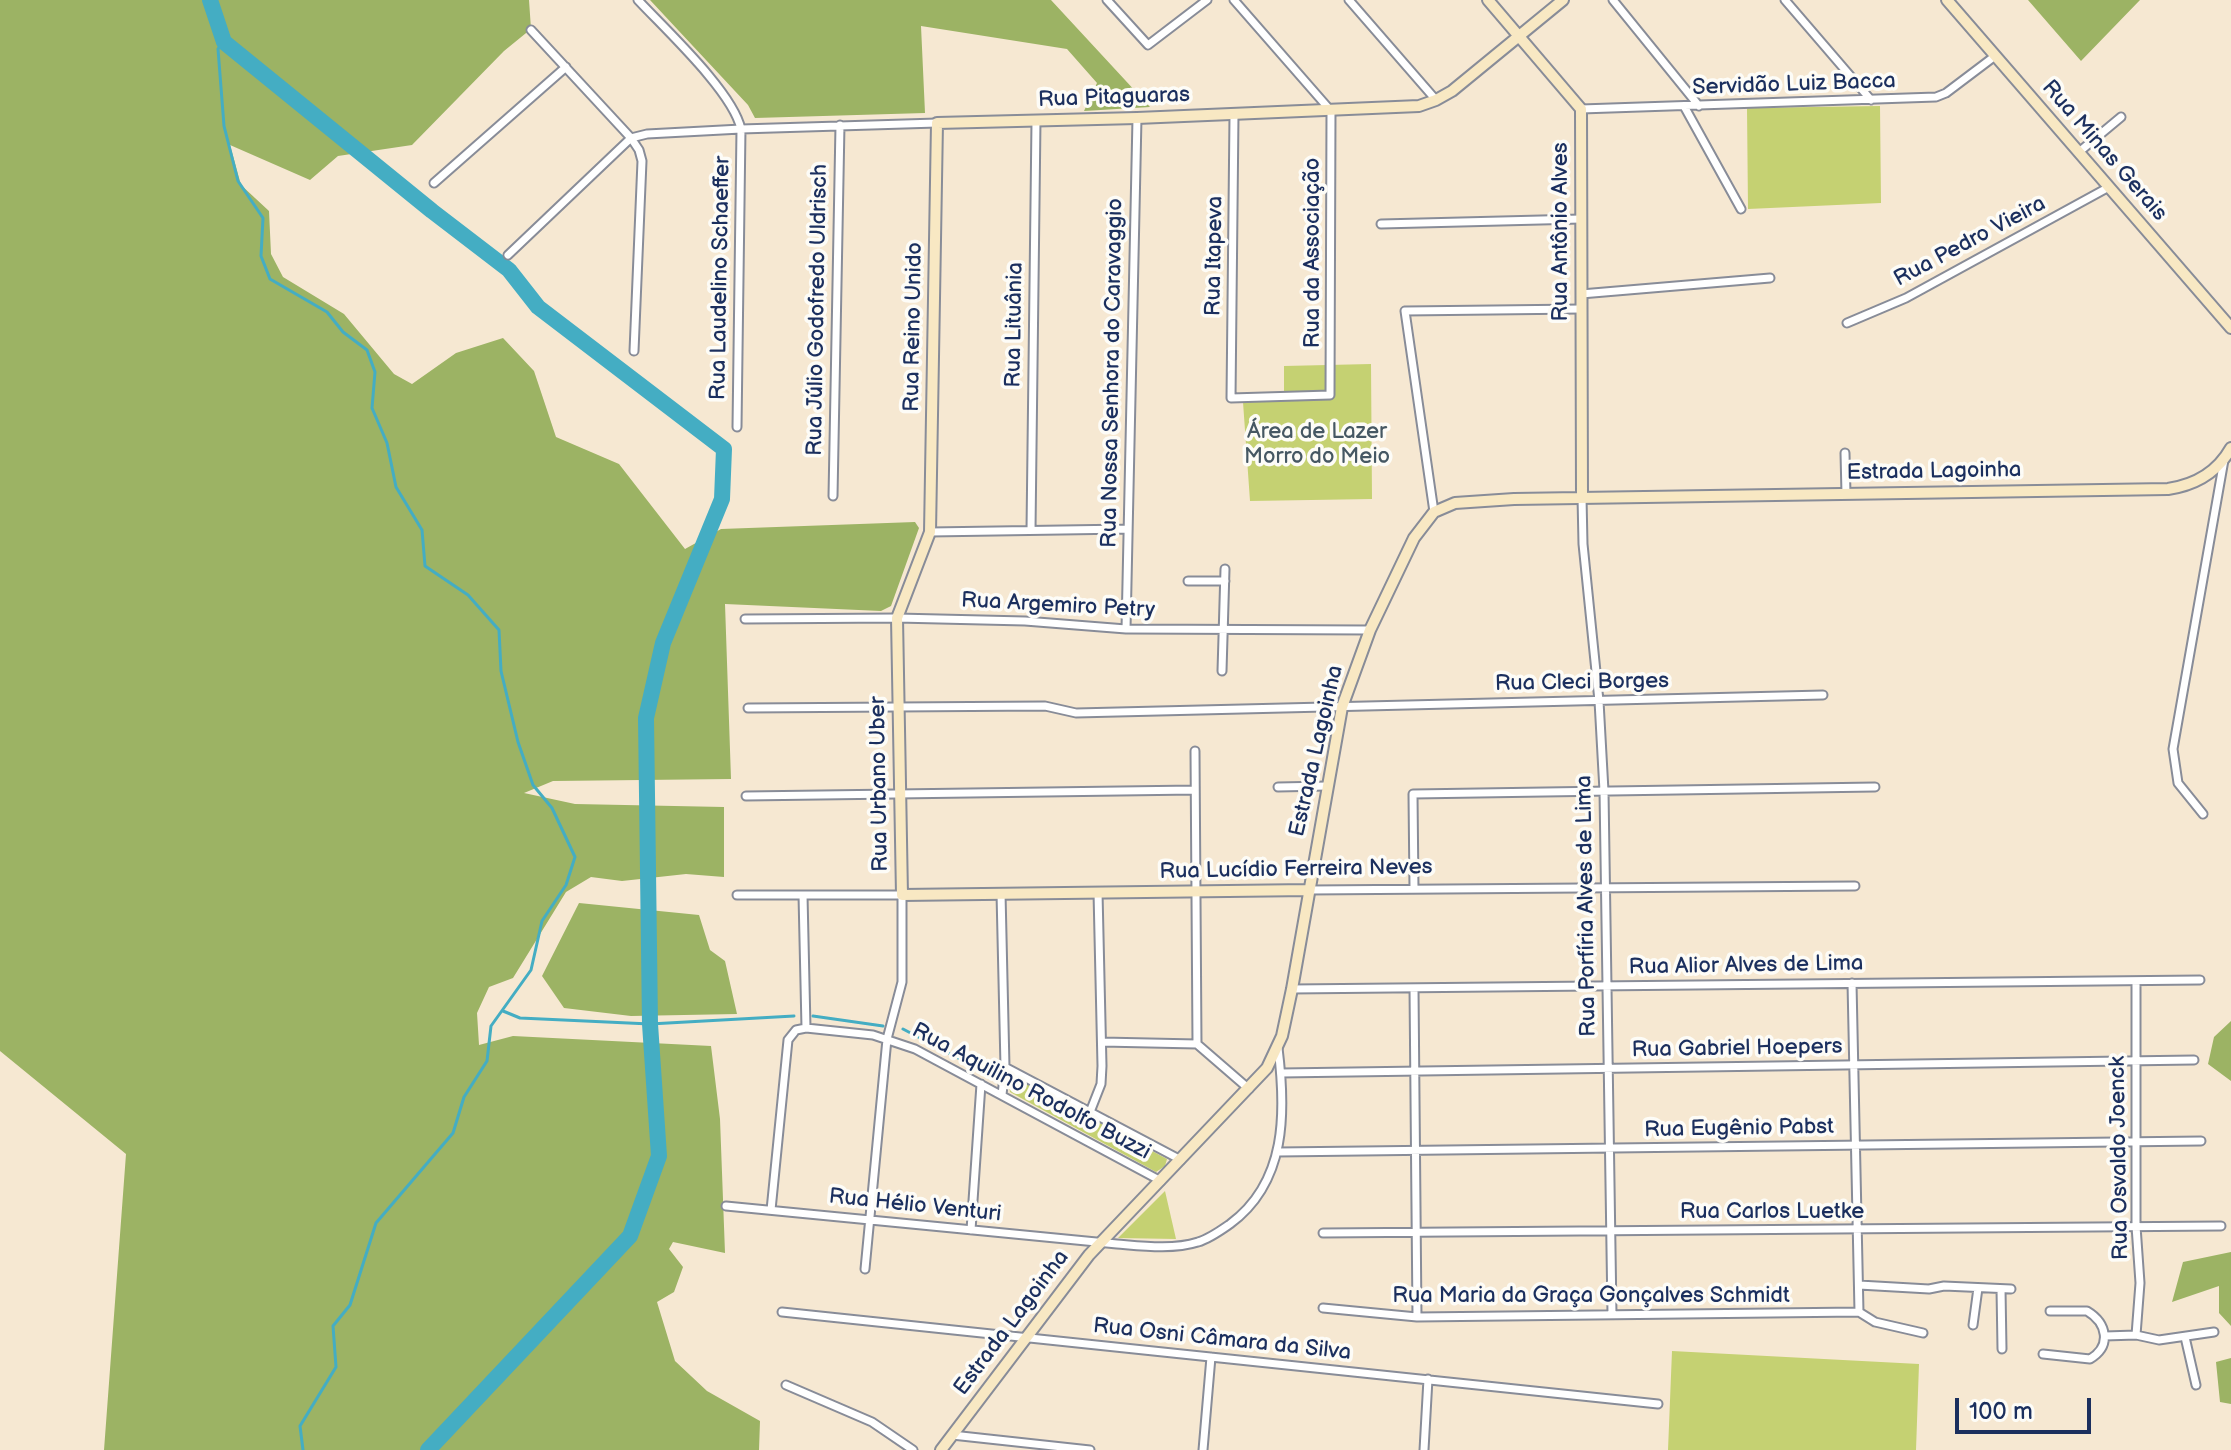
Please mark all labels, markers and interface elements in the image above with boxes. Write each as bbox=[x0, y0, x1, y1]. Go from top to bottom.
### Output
street label: Servidão Luiz Bacca bbox=[1692, 68, 1896, 102]
street label: Rua Minas Gerais bbox=[2036, 75, 2172, 227]
street label: Rua Pitaguaras bbox=[1038, 82, 1190, 114]
street label: Rua Antônio Alves bbox=[1548, 142, 1574, 322]
street label: Rua Laudelino Schaeffer bbox=[706, 156, 736, 400]
street label: Rua da Associação bbox=[1300, 158, 1326, 348]
street label: Rua Júlio Godofredo Uldrisch bbox=[802, 164, 834, 456]
street label: Rua Pedro Vieira bbox=[1890, 191, 2050, 293]
street label: Rua Itapeva bbox=[1201, 196, 1229, 316]
street label: Rua Nossa Senhora do Caravaggio bbox=[1097, 198, 1129, 548]
street label: Rua Reino Unido bbox=[899, 242, 929, 412]
street label: Rua Lituânia bbox=[1001, 262, 1029, 388]
park label: Área de Lazer Morro do Meio bbox=[1244, 419, 1390, 470]
street label: Estrada Lagoinha bbox=[1846, 457, 2022, 487]
street label: Rua Argemiro Petry bbox=[960, 588, 1156, 624]
street label: Estrada Lagoinha bbox=[1284, 663, 1350, 839]
street label: Rua Cleci Borges bbox=[1495, 668, 1669, 698]
street label: Rua Urbano Uber bbox=[865, 696, 895, 872]
street label: Rua Porfíria Alves de Lima bbox=[1572, 775, 1602, 1037]
street label: Rua Lucídio Ferreira Neves bbox=[1159, 854, 1433, 886]
street label: Rua Alior Alves de Lima bbox=[1628, 951, 1864, 981]
street label: Rua Aquilino Rodolfo Buzzi bbox=[907, 1018, 1155, 1166]
street label: Rua Gabriel Hoepers bbox=[1631, 1034, 1843, 1064]
street label: Rua Osvaldo Joenck bbox=[2105, 1056, 2135, 1260]
street label: Rua Eugênio Pabst bbox=[1644, 1114, 1834, 1144]
street label: Rua Hélio Venturi bbox=[827, 1184, 1003, 1228]
street label: Rua Carlos Luetke bbox=[1680, 1199, 1864, 1225]
street label: Estrada Lagoinha bbox=[949, 1245, 1075, 1401]
street label: Rua Maria da Graça Gonçalves Schmidt bbox=[1392, 1283, 1790, 1309]
street label: Rua Osni Câmara da Silva bbox=[1092, 1313, 1352, 1367]
scale bar bbox=[1959, 1382, 2095, 1432]
text: 100 m bbox=[1969, 1397, 2033, 1426]

